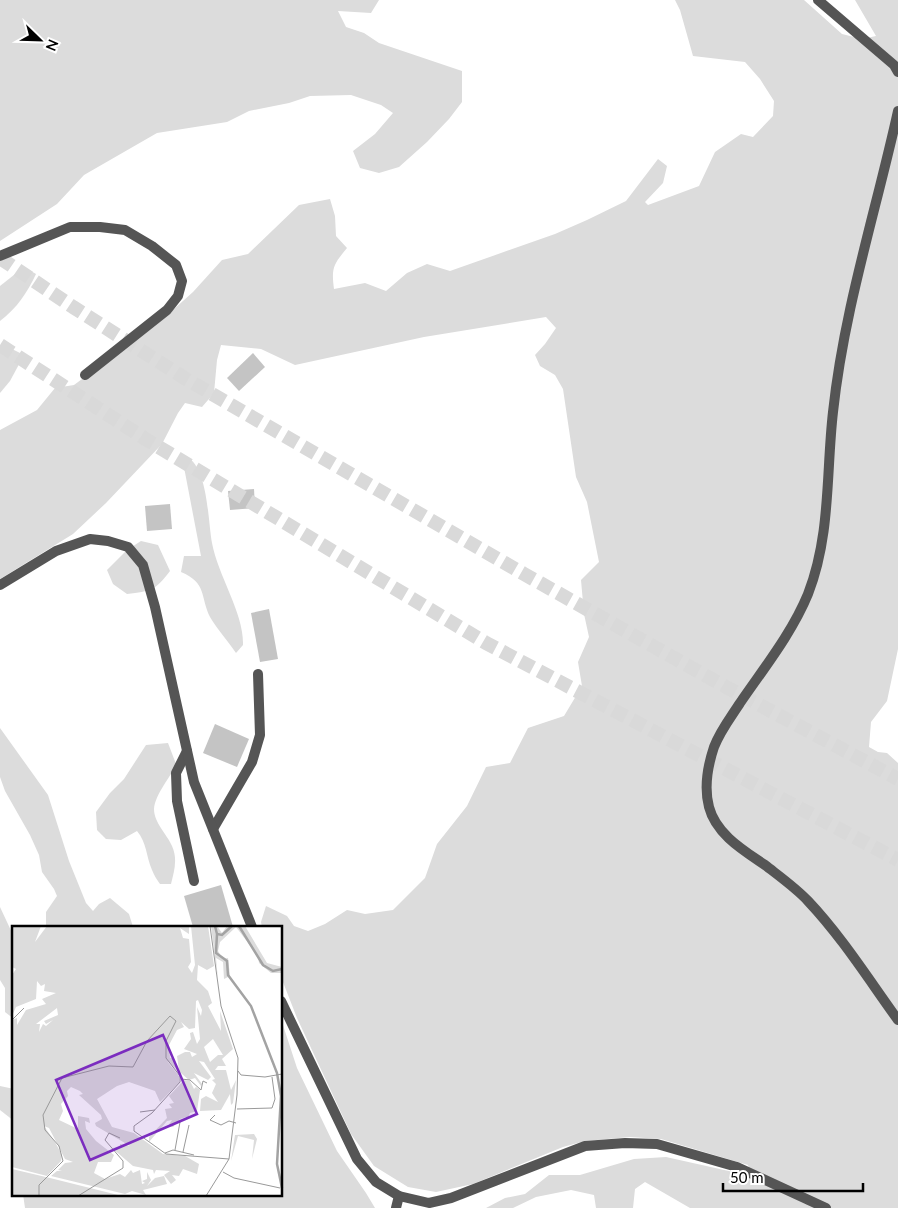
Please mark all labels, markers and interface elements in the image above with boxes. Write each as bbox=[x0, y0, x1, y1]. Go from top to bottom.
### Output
north arrow bbox=[15, 15, 65, 65]
text: N bbox=[42, 37, 62, 54]
inset map bbox=[12, 926, 282, 1196]
scale bar bbox=[723, 1160, 863, 1192]
text: 50 m bbox=[730, 1168, 764, 1186]

